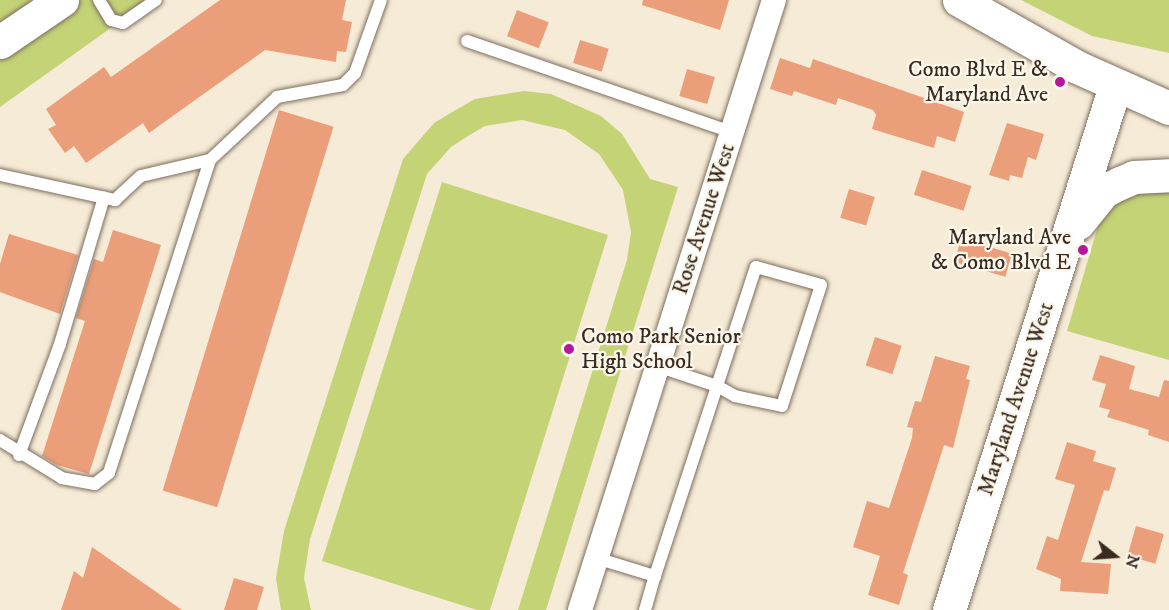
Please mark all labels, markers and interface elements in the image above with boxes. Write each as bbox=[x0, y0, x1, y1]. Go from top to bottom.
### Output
place label: Como Blvd E & Maryland Ave bbox=[908, 56, 1048, 107]
marker: Como Blvd E & Maryland Ave bbox=[1053, 75, 1067, 89]
street label: Rose Avenue West bbox=[667, 140, 741, 298]
place label: Maryland Ave & Como Blvd E bbox=[931, 224, 1071, 276]
marker: Maryland Ave & Como Blvd E bbox=[1076, 243, 1090, 257]
street label: Maryland Avenue West bbox=[972, 299, 1060, 499]
place label: Como Park Senior High School bbox=[581, 323, 741, 374]
marker: Como Park Senior High School bbox=[562, 342, 576, 356]
north arrow bbox=[1085, 526, 1145, 586]
text: N bbox=[1121, 552, 1144, 570]

